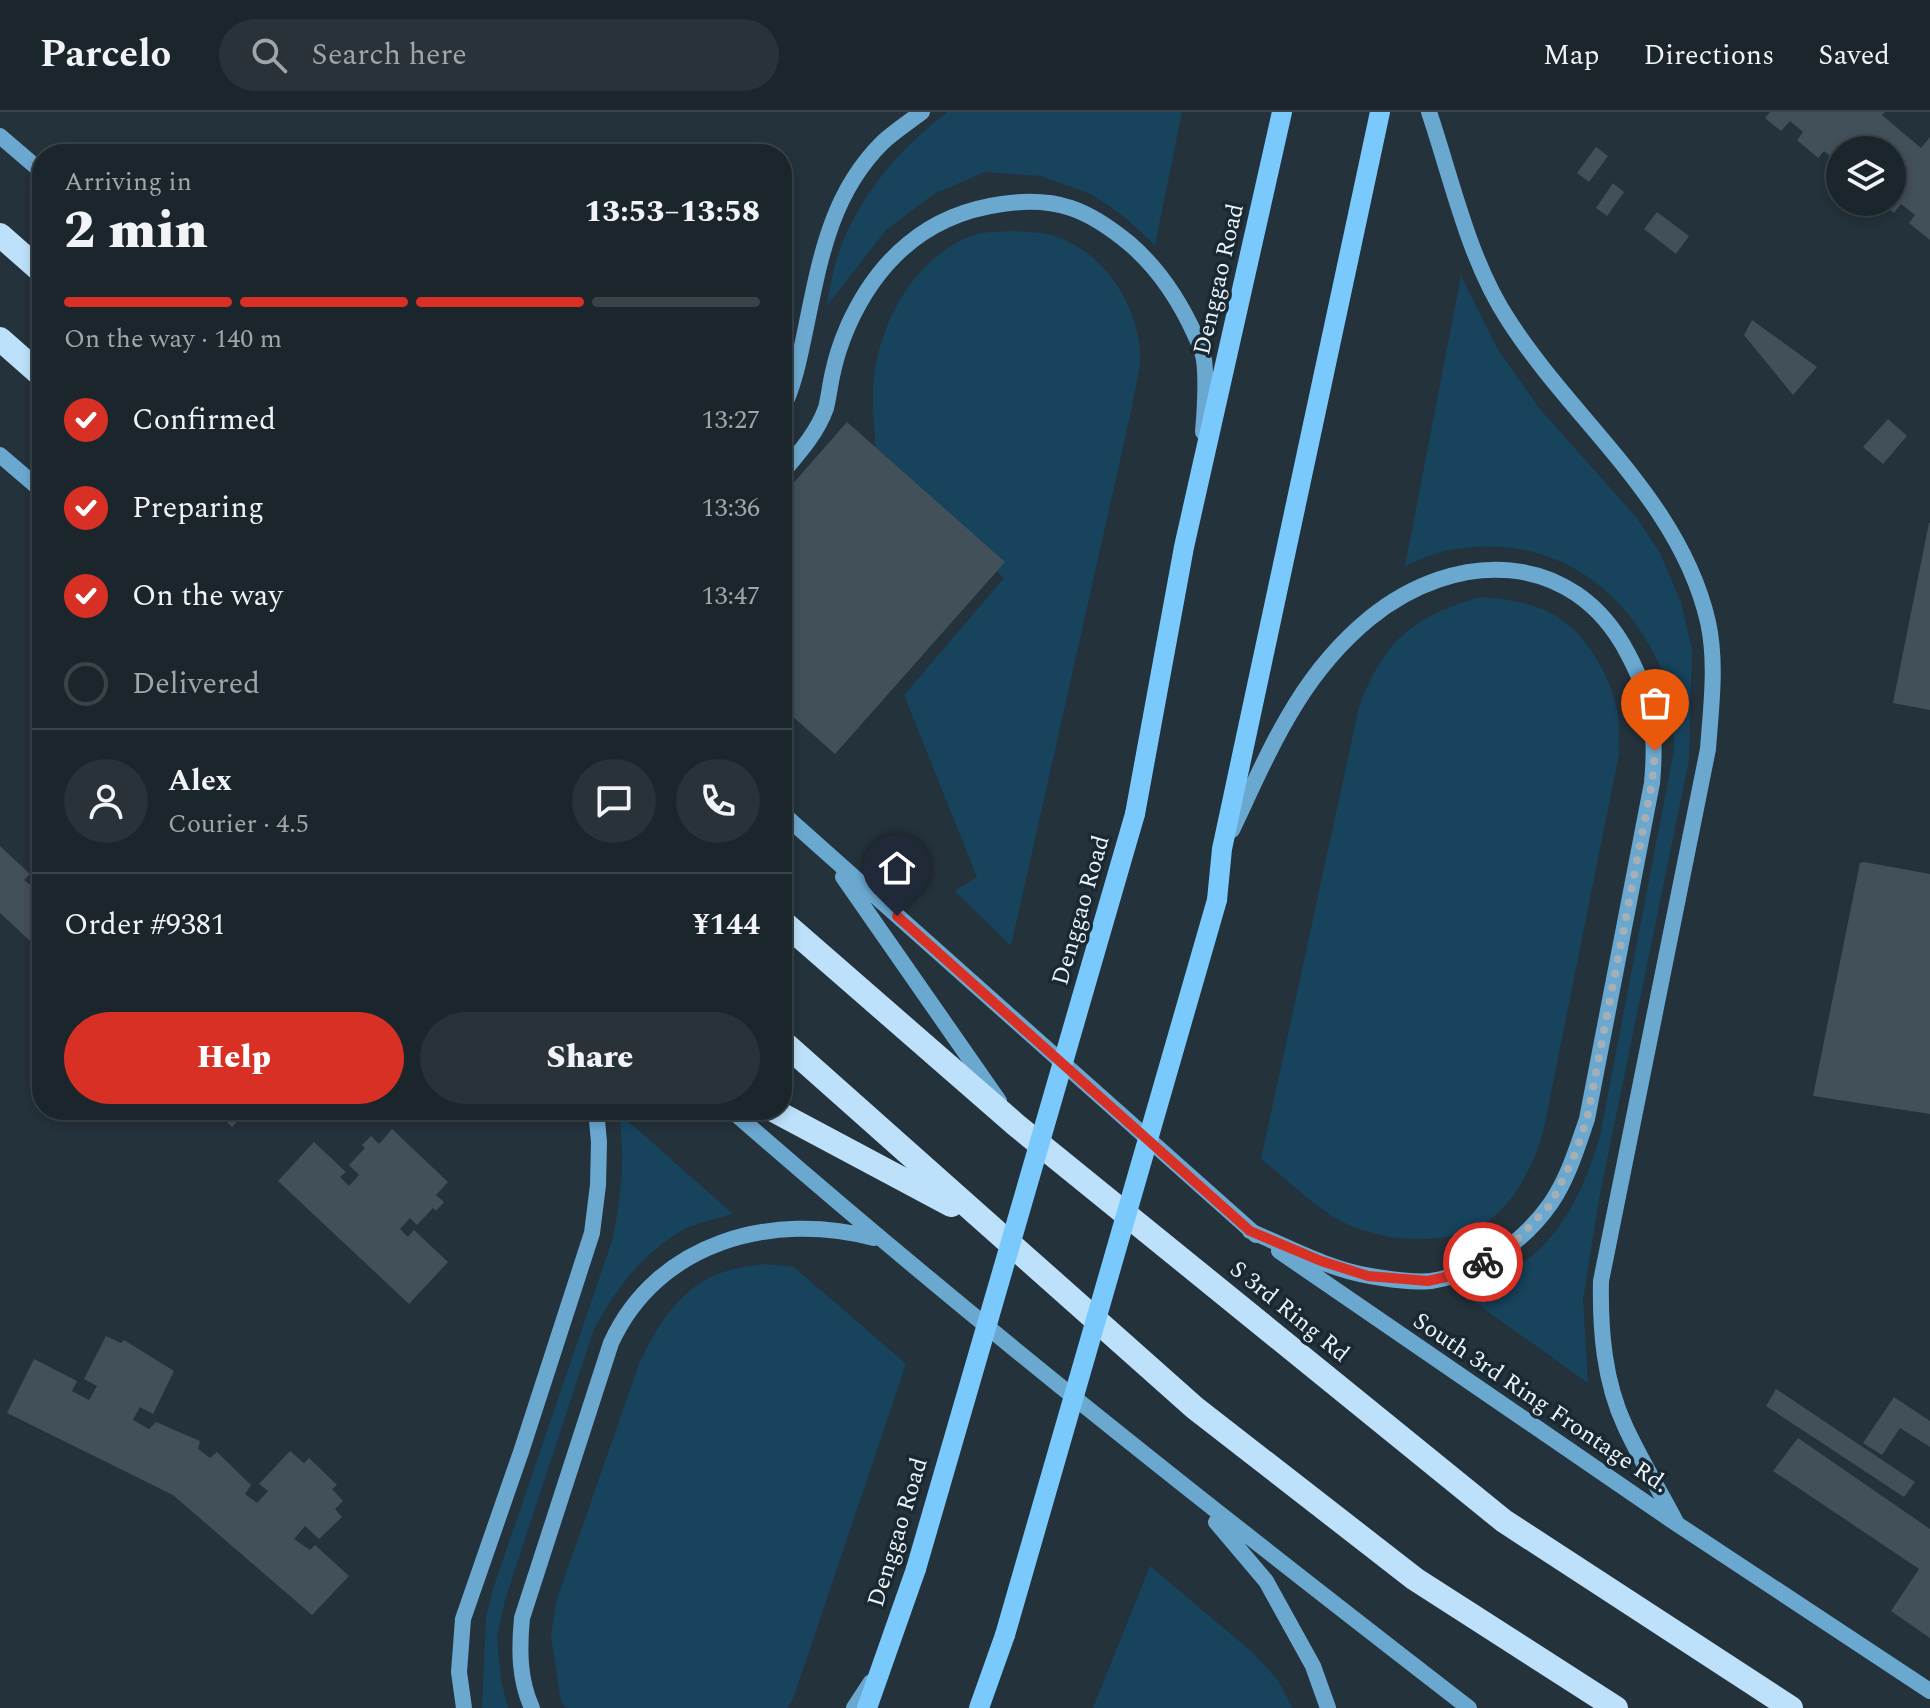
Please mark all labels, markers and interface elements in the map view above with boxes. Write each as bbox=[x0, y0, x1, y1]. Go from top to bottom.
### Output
search box bbox=[219, 19, 779, 91]
text: Parcelo bbox=[40, 26, 171, 84]
text: Search here bbox=[311, 32, 467, 78]
icon: search bbox=[247, 33, 291, 77]
text: Map bbox=[1543, 34, 1600, 77]
text: Directions bbox=[1644, 34, 1774, 77]
text: Saved bbox=[1818, 34, 1890, 77]
map controls bbox=[1826, 136, 1906, 216]
button: layers bbox=[1826, 136, 1906, 216]
text: Arriving in bbox=[64, 162, 192, 202]
text: 13:53–13:58 bbox=[584, 189, 760, 235]
text: 2 min bbox=[64, 192, 208, 271]
street label: Denggao Road bbox=[1184, 200, 1254, 358]
text: On the way · 140 m bbox=[64, 319, 282, 359]
text: Confirmed bbox=[132, 397, 276, 443]
icon: check bbox=[64, 398, 108, 442]
text: 13:27 bbox=[701, 400, 760, 440]
text: Preparing bbox=[132, 485, 264, 531]
icon: check bbox=[64, 486, 108, 530]
text: 13:36 bbox=[701, 488, 760, 528]
text: On the way bbox=[132, 573, 283, 619]
icon: check bbox=[64, 574, 108, 618]
text: 13:47 bbox=[701, 576, 760, 616]
text: Delivered bbox=[132, 661, 260, 707]
pin bbox=[1621, 669, 1689, 751]
icon: bag bbox=[1633, 681, 1677, 725]
text: Alex bbox=[168, 758, 232, 804]
button: person bbox=[64, 759, 148, 843]
button: chat bbox=[572, 759, 656, 843]
button: phone bbox=[676, 759, 760, 843]
text: Courier · 4.5 bbox=[168, 804, 309, 844]
street label: Denggao Road bbox=[1042, 831, 1120, 989]
pin bbox=[863, 834, 931, 916]
icon: home bbox=[875, 846, 919, 890]
text: Order #9381 bbox=[64, 902, 226, 948]
text: ¥144 bbox=[693, 902, 760, 948]
button: Help bbox=[64, 1012, 404, 1104]
button: Share bbox=[420, 1012, 760, 1104]
courier bbox=[1443, 1222, 1523, 1302]
icon: bike bbox=[1461, 1240, 1505, 1284]
street label: S 3rd Ring Rd bbox=[1222, 1252, 1357, 1371]
street label: South 3rd Ring Frontage Rd. bbox=[1405, 1304, 1676, 1502]
street label: Denggao Road bbox=[858, 1453, 938, 1611]

